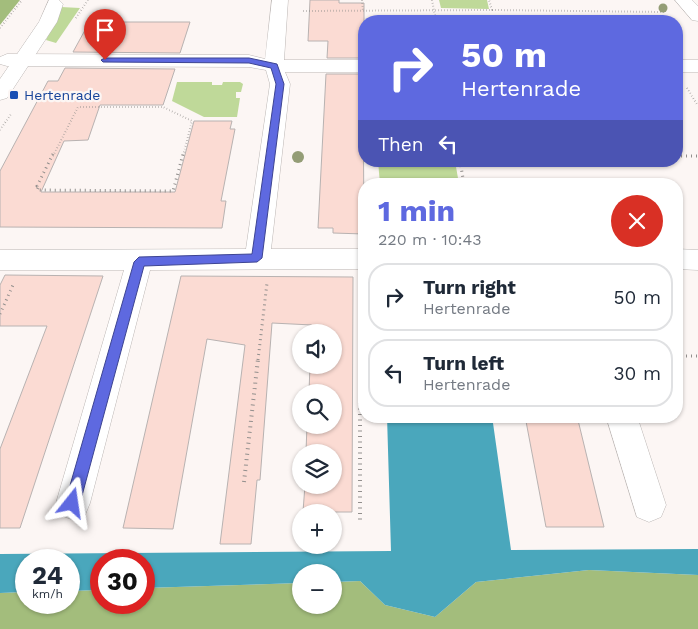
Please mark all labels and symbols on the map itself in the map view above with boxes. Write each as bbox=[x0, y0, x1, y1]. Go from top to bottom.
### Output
pin bbox=[84, 9, 126, 60]
place label: Hertenrade bbox=[24, 87, 100, 103]
marker: Hertenrade bbox=[8, 89, 20, 101]
position arrow bbox=[45, 476, 97, 528]
speed limit sign: 30 bbox=[90, 549, 155, 614]

